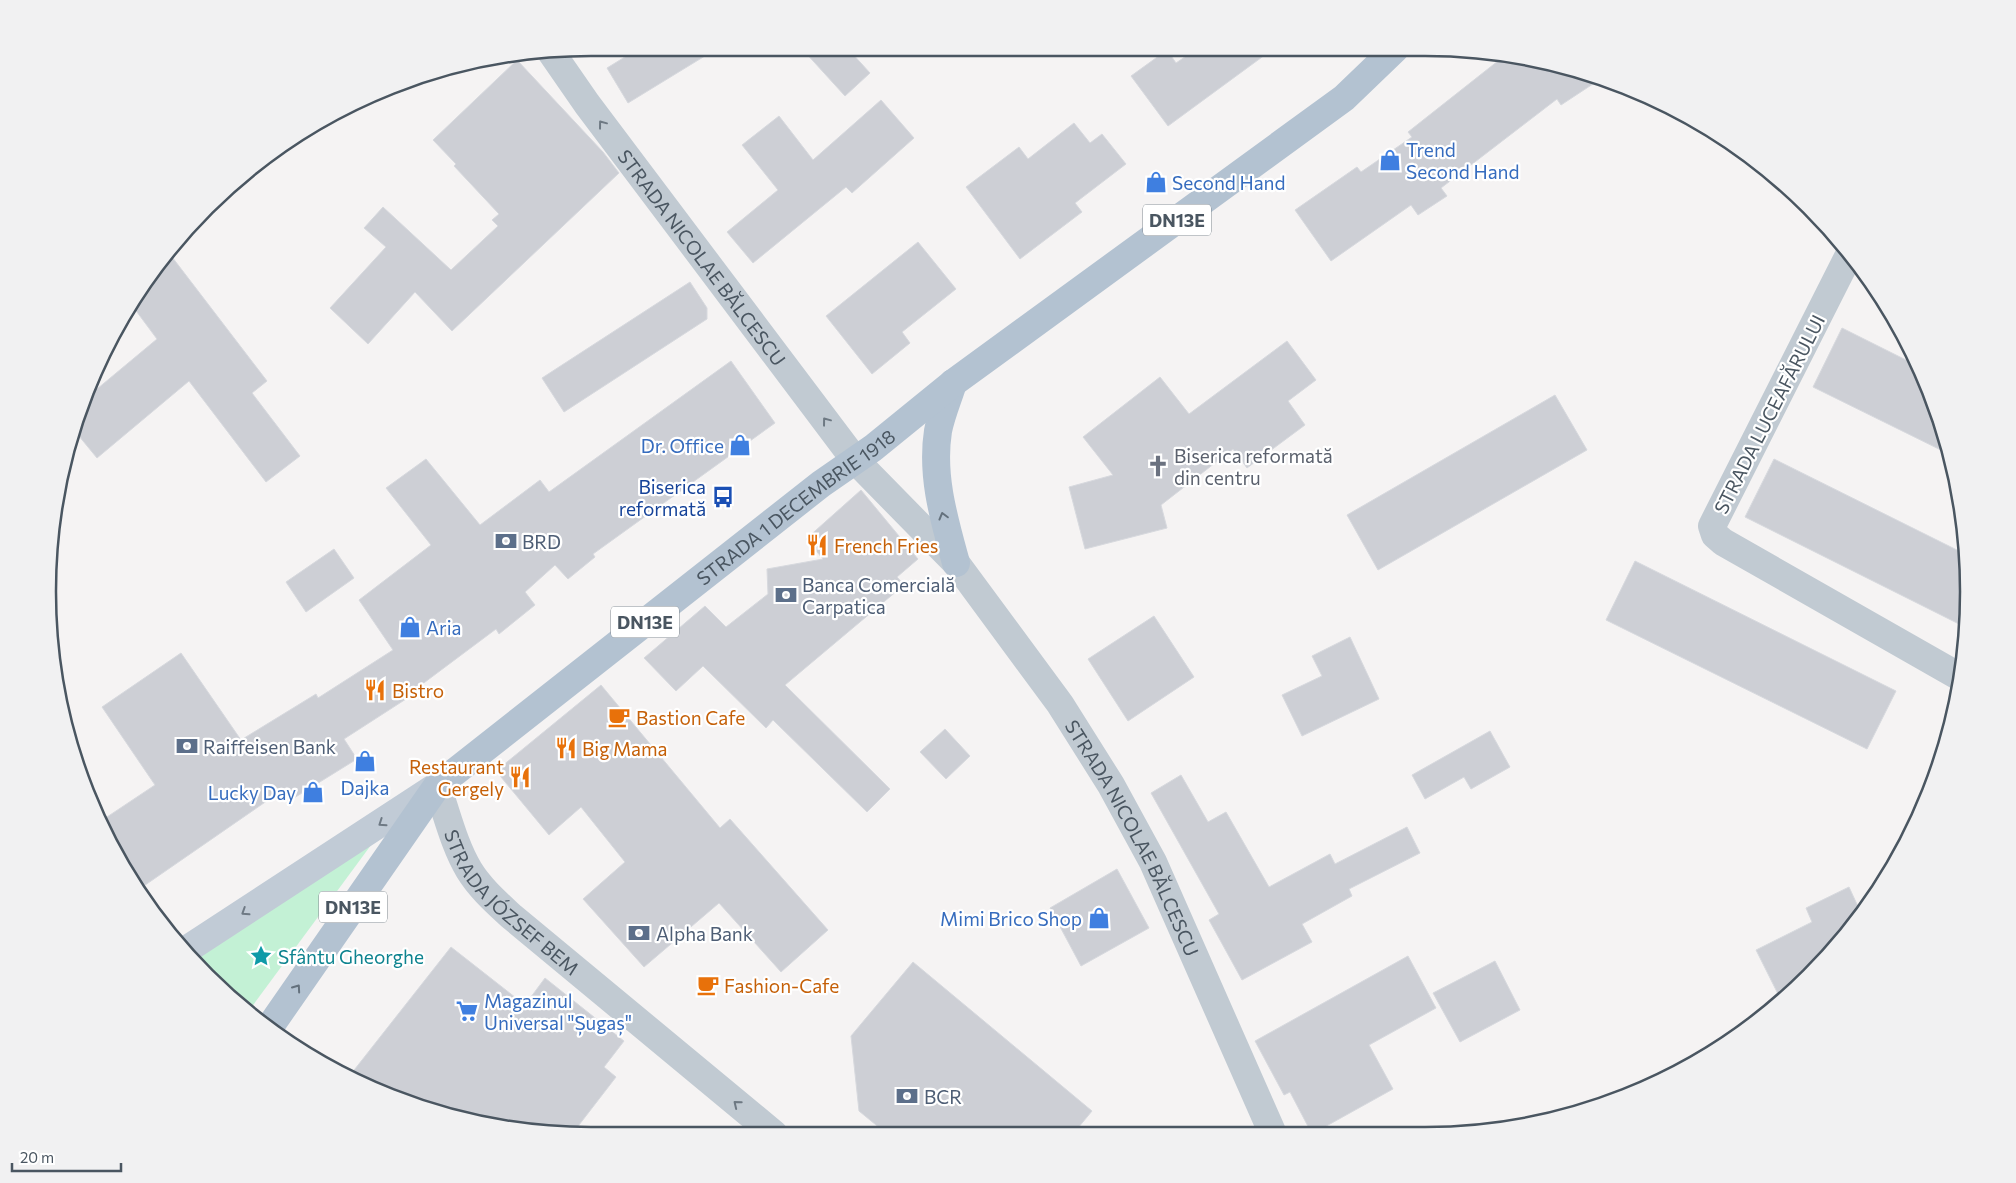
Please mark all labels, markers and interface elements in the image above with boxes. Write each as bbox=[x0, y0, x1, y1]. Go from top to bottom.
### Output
one-way arrow bbox=[599, 121, 607, 130]
place label: Trend Second Hand bbox=[1406, 138, 1519, 183]
street label: STRADA NICOLAE BĂLCESCU bbox=[614, 145, 791, 370]
shop icon: Trend Second Hand bbox=[1377, 147, 1403, 173]
shop icon: Second Hand bbox=[1143, 169, 1169, 195]
place label: Second Hand bbox=[1172, 171, 1285, 194]
road number: DN13E bbox=[1143, 204, 1211, 236]
street label: STRADA LUCEAFĂRULUI bbox=[1709, 311, 1829, 517]
one-way arrow bbox=[824, 418, 832, 427]
street label: STRADA 1 DECEMBRIE 1918 bbox=[691, 424, 899, 589]
shop icon: Dr. Office bbox=[727, 432, 753, 458]
place label: Dr. Office bbox=[641, 434, 724, 457]
place label: Biserica reformată din centru bbox=[1174, 444, 1333, 489]
church icon: Biserica reformată din centru bbox=[1145, 453, 1171, 479]
place label: Biserica reformată bbox=[619, 475, 706, 520]
bus stop icon: Biserica reformată bbox=[710, 484, 736, 510]
one-way arrow bbox=[938, 511, 949, 520]
bank icon: BRD bbox=[493, 528, 519, 554]
place label: BRD bbox=[522, 530, 561, 553]
restaurant icon: French Fries bbox=[804, 532, 830, 558]
place label: French Fries bbox=[834, 534, 938, 557]
place label: Banca Comercială Carpatica bbox=[802, 573, 955, 618]
bank icon: Banca Comercială Carpatica bbox=[773, 582, 799, 608]
road number: DN13E bbox=[611, 606, 679, 638]
shop icon: Aria bbox=[397, 614, 423, 640]
place label: Aria bbox=[426, 616, 462, 639]
restaurant icon: Bistro bbox=[362, 677, 388, 703]
place label: Bistro bbox=[392, 679, 444, 702]
cafe icon: Bastion Cafe bbox=[606, 704, 632, 730]
place label: Bastion Cafe bbox=[636, 706, 745, 729]
street label: STRADA NICOLAE BĂLCESCU bbox=[1061, 715, 1204, 959]
bank icon: Raiffeisen Bank bbox=[174, 733, 200, 759]
place label: Raiffeisen Bank bbox=[203, 735, 336, 758]
restaurant icon: Big Mama bbox=[553, 735, 579, 761]
place label: Big Mama bbox=[582, 737, 668, 760]
shop icon: Dajka bbox=[352, 748, 378, 774]
place label: Restaurant Gergely bbox=[409, 755, 504, 800]
restaurant icon: Restaurant Gergely bbox=[507, 764, 533, 790]
place label: Dajka bbox=[340, 776, 390, 799]
shop icon: Lucky Day bbox=[300, 779, 326, 805]
place label: Lucky Day bbox=[208, 781, 296, 804]
one-way arrow bbox=[378, 817, 387, 826]
street label: STRADA JÓZSEF BEM bbox=[441, 826, 584, 979]
road number: DN13E bbox=[319, 892, 387, 922]
one-way arrow bbox=[242, 905, 251, 915]
shop icon: Mimi Brico Shop bbox=[1086, 905, 1112, 931]
place label: Mimi Brico Shop bbox=[940, 907, 1082, 930]
bank icon: Alpha Bank bbox=[626, 920, 652, 946]
place label: Alpha Bank bbox=[656, 922, 753, 945]
place icon: Sfântu Gheorghe bbox=[248, 943, 274, 969]
place label: Sfântu Gheorghe bbox=[278, 945, 424, 968]
cafe icon: Fashion-Cafe bbox=[695, 972, 721, 998]
place label: Fashion-Cafe bbox=[724, 974, 839, 997]
one-way arrow bbox=[291, 984, 300, 994]
place label: Magazinul Universal "Șugaș" bbox=[484, 989, 632, 1036]
supermarket icon: Magazinul Universal "Șugaș" bbox=[454, 998, 480, 1024]
bank icon: BCR bbox=[894, 1083, 920, 1109]
place label: BCR bbox=[924, 1085, 962, 1108]
one-way arrow bbox=[733, 1100, 742, 1109]
scale bar bbox=[12, 1140, 121, 1172]
text: 20 m bbox=[20, 1148, 54, 1166]

